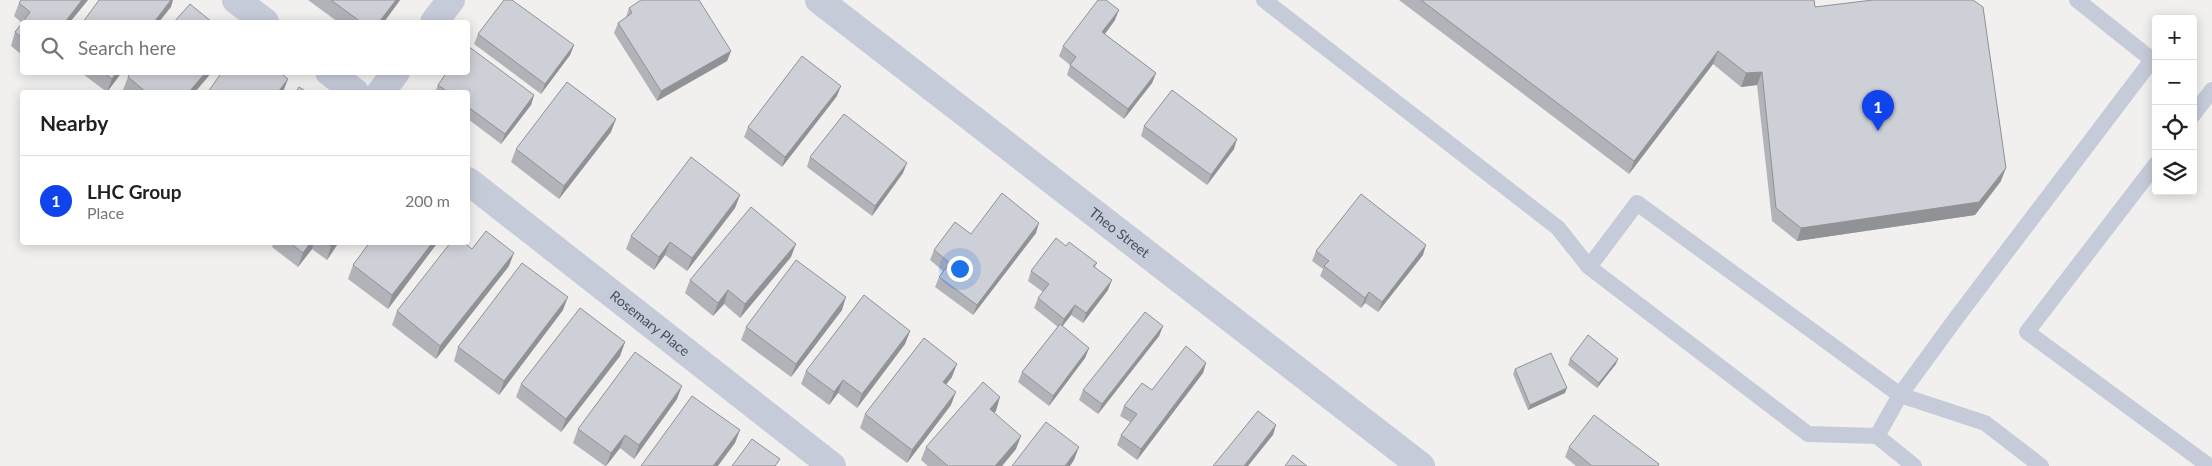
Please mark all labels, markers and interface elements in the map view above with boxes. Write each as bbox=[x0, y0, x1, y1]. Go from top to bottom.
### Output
map controls bbox=[2152, 15, 2197, 195]
button: + bbox=[2152, 15, 2197, 60]
search box bbox=[20, 20, 470, 75]
icon: search bbox=[38, 34, 66, 62]
text: Search here bbox=[78, 36, 176, 59]
button: − bbox=[2152, 60, 2197, 105]
pin: 1 bbox=[1862, 90, 1894, 131]
button: locate bbox=[2152, 105, 2197, 150]
text: Nearby bbox=[40, 110, 108, 135]
button: layers bbox=[2152, 150, 2197, 195]
text: LHC Group bbox=[87, 180, 182, 203]
text: 1 bbox=[51, 191, 61, 210]
text: 200 m bbox=[405, 191, 450, 210]
text: Place bbox=[87, 203, 124, 222]
street label: Theo Street bbox=[1086, 204, 1153, 261]
your location bbox=[947, 256, 973, 282]
street label: Rosemary Place bbox=[607, 287, 693, 359]

